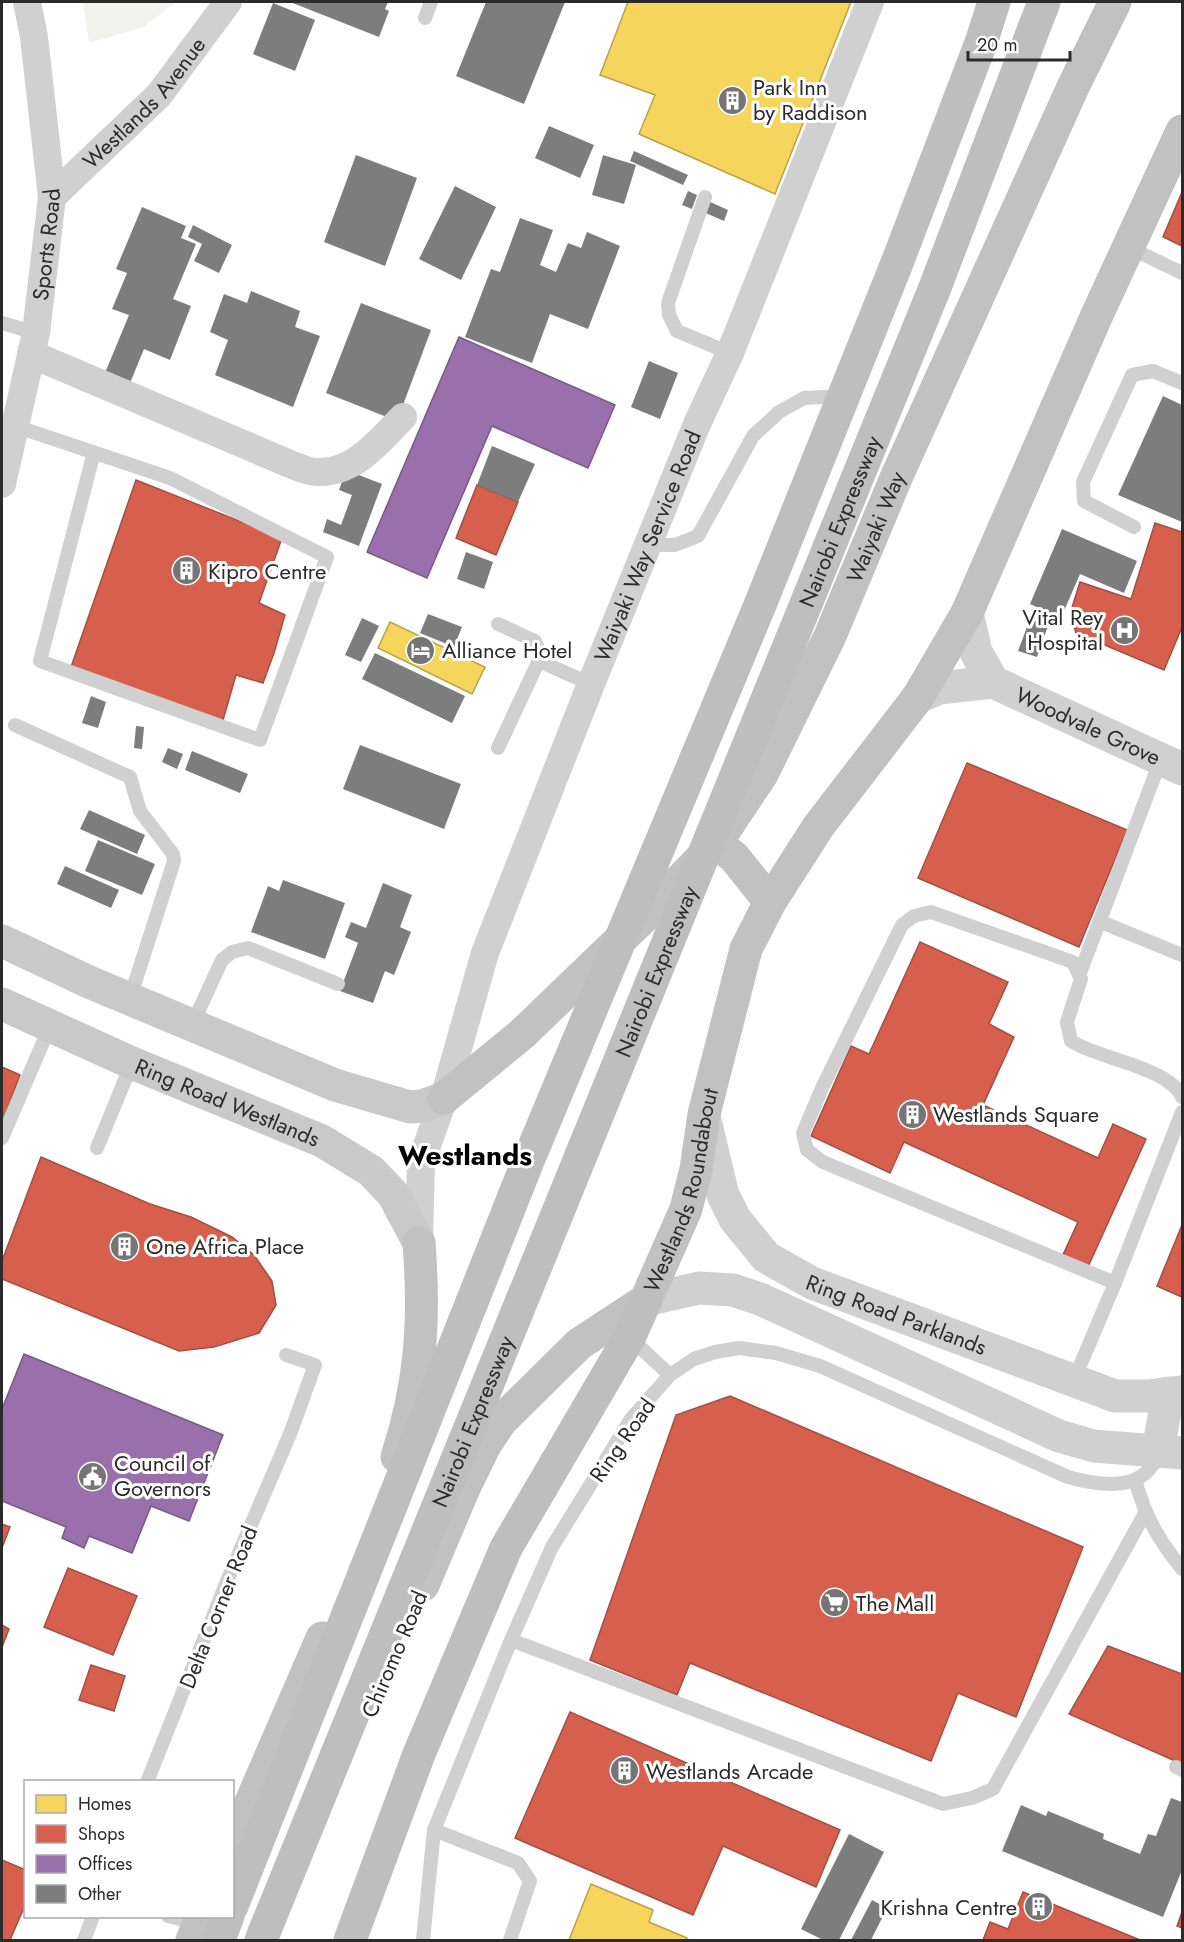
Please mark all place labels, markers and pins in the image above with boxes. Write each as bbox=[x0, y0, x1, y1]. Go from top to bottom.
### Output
place label: Park Inn by Raddison bbox=[753, 71, 868, 128]
building icon: Park Inn by Raddison bbox=[716, 84, 748, 116]
building icon: Kipro Centre bbox=[171, 555, 203, 587]
place label: Kipro Centre bbox=[208, 555, 326, 587]
place label: Vital Rey Hospital bbox=[1022, 601, 1103, 658]
hospital icon: Vital Rey Hospital bbox=[1108, 614, 1140, 646]
hotel icon: Alliance Hotel bbox=[405, 634, 437, 666]
place label: Alliance Hotel bbox=[442, 634, 572, 666]
building icon: Westlands Square bbox=[896, 1098, 928, 1130]
place label: Westlands Square bbox=[933, 1098, 1099, 1130]
building icon: One Africa Place bbox=[109, 1230, 141, 1262]
place label: One Africa Place bbox=[146, 1230, 304, 1262]
place label: Council of Governors bbox=[114, 1447, 211, 1504]
public building icon: Council of Governors bbox=[77, 1460, 109, 1492]
supermarket icon: The Mall bbox=[819, 1587, 851, 1619]
place label: The Mall bbox=[856, 1587, 934, 1619]
building icon: Westlands Arcade bbox=[609, 1755, 641, 1787]
place label: Westlands Arcade bbox=[646, 1755, 813, 1787]
place label: Krishna Centre bbox=[880, 1891, 1017, 1923]
building icon: Krishna Centre bbox=[1022, 1891, 1054, 1923]

